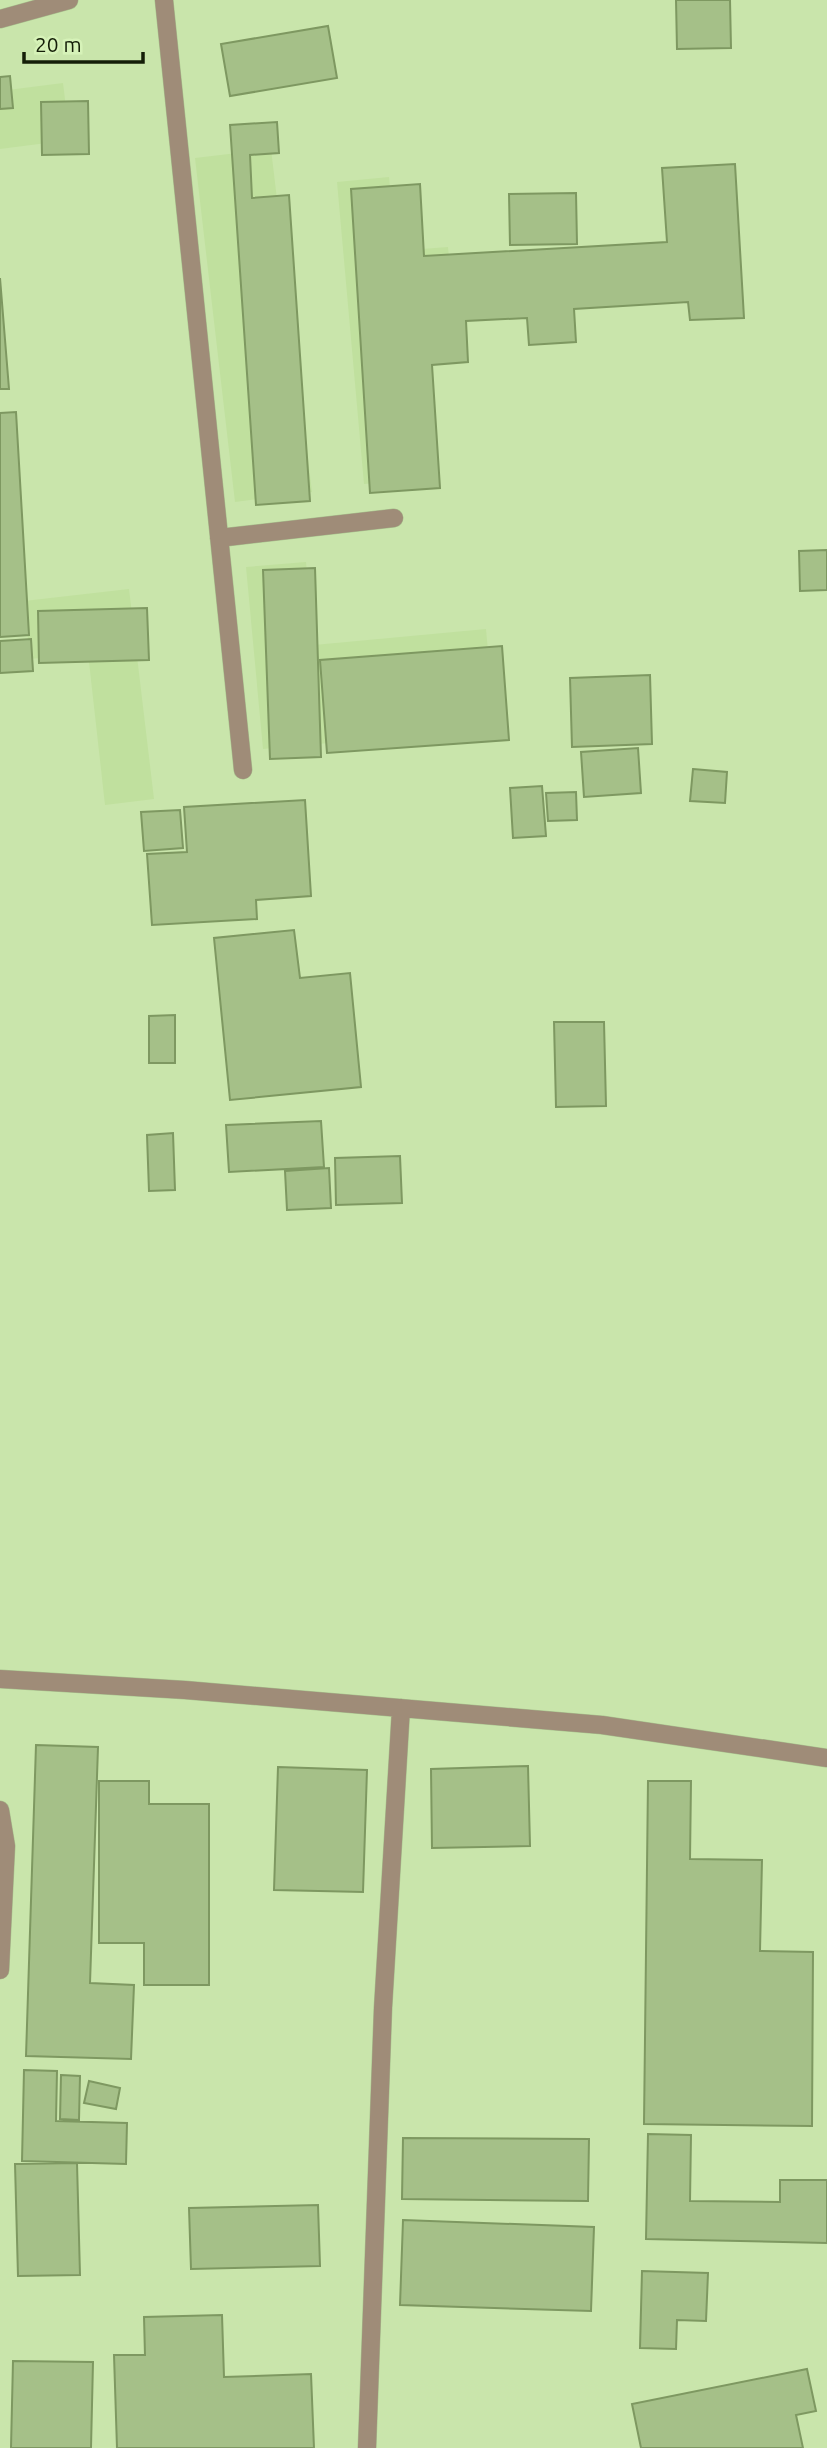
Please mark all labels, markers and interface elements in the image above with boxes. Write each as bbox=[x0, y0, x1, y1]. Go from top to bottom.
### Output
scale bar bbox=[24, 21, 144, 65]
text: 20 m bbox=[35, 32, 82, 56]

